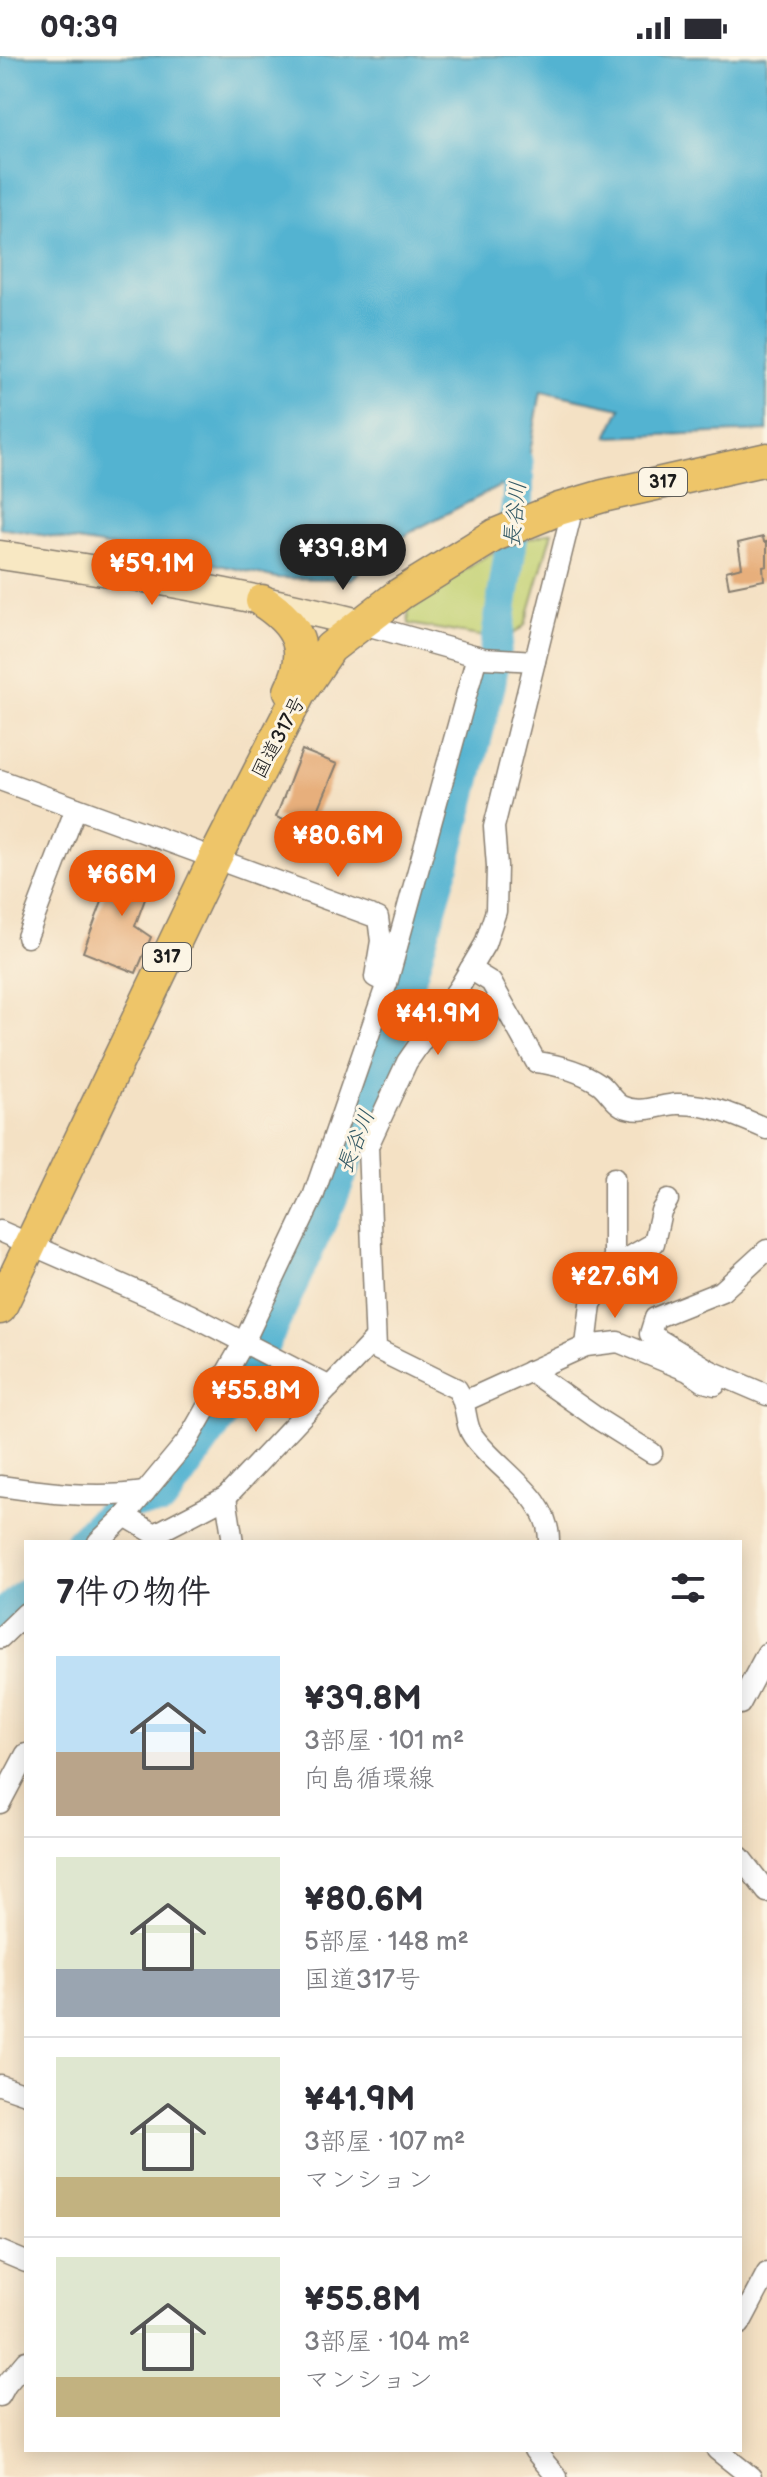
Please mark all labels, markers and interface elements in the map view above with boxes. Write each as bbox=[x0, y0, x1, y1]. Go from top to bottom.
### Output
text: 09:39 bbox=[40, 10, 119, 46]
road number: 317 bbox=[639, 468, 687, 496]
water label: 長谷川 bbox=[499, 480, 532, 548]
pin: ¥39.8M bbox=[278, 524, 408, 592]
text: ¥39.8M bbox=[298, 534, 388, 565]
pin: ¥59.1M bbox=[87, 539, 217, 607]
text: ¥59.1M bbox=[109, 549, 195, 580]
street label: 国道317号 bbox=[247, 692, 311, 783]
pin: ¥80.6M bbox=[273, 811, 403, 879]
text: ¥80.6M bbox=[292, 821, 384, 852]
pin: ¥66M bbox=[75, 850, 169, 918]
text: ¥66M bbox=[87, 860, 157, 891]
road number: 317 bbox=[143, 943, 191, 971]
pin: ¥41.9M bbox=[373, 989, 503, 1057]
text: ¥41.9M bbox=[395, 999, 481, 1030]
water label: 長谷川 bbox=[332, 1106, 381, 1177]
pin: ¥27.6M bbox=[550, 1252, 680, 1320]
text: ¥27.6M bbox=[570, 1262, 660, 1293]
pin: ¥55.8M bbox=[191, 1366, 321, 1434]
text: ¥55.8M bbox=[211, 1376, 301, 1407]
icon: filters bbox=[666, 1566, 710, 1610]
text: 7件の物件 bbox=[56, 1572, 211, 1613]
text: ¥39.8M bbox=[304, 1678, 422, 1719]
icon: home bbox=[120, 1688, 216, 1784]
text: 3部屋 · 101 m² bbox=[304, 1726, 464, 1757]
text: 向島循環線 bbox=[304, 1764, 434, 1795]
text: ¥80.6M bbox=[304, 1879, 424, 1920]
icon: home bbox=[120, 1889, 216, 1985]
text: 5部屋 · 148 m² bbox=[304, 1927, 469, 1958]
text: 国道317号 bbox=[304, 1965, 421, 1996]
text: ¥41.9M bbox=[304, 2079, 415, 2120]
icon: home bbox=[120, 2089, 216, 2185]
text: 3部屋 · 107 m² bbox=[304, 2127, 465, 2158]
text: マンション bbox=[304, 2165, 433, 2196]
text: ¥55.8M bbox=[304, 2279, 421, 2320]
icon: home bbox=[120, 2289, 216, 2385]
text: 3部屋 · 104 m² bbox=[304, 2327, 470, 2358]
text: マンション bbox=[304, 2365, 433, 2396]

